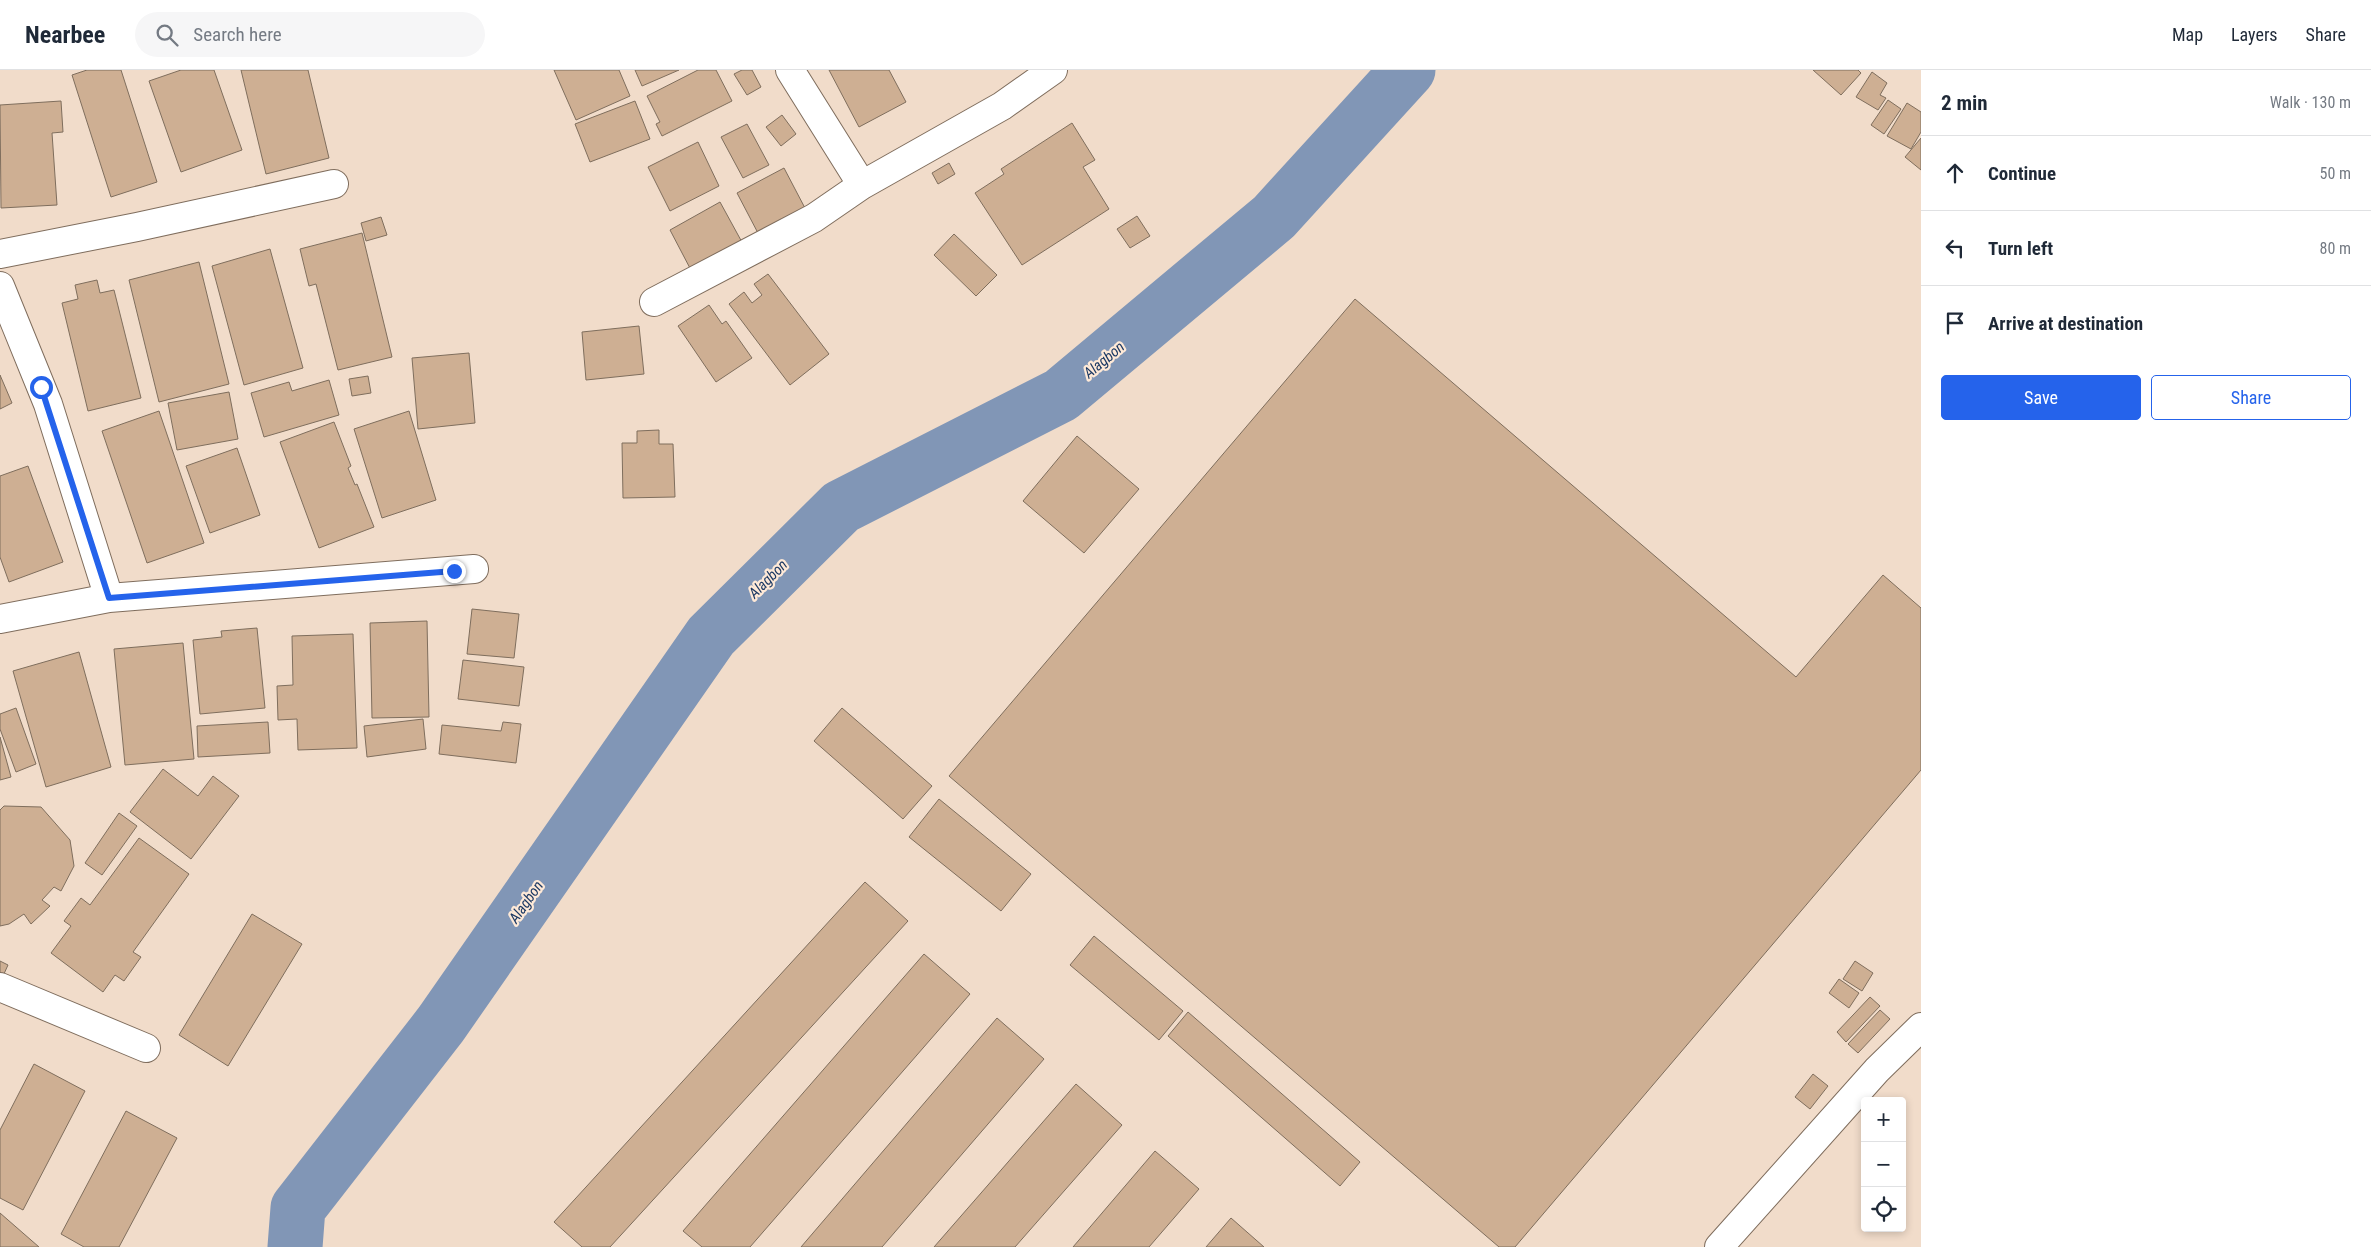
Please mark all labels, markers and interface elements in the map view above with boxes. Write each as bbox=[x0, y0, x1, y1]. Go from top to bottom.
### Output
search box bbox=[135, 12, 485, 57]
text: Nearbee bbox=[25, 21, 105, 49]
icon: search bbox=[153, 21, 181, 49]
text: Search here bbox=[193, 23, 282, 46]
text: Map bbox=[2172, 24, 2203, 45]
text: Layers bbox=[2231, 24, 2278, 45]
text: Share bbox=[2306, 24, 2346, 45]
text: 2 min bbox=[1941, 91, 1988, 115]
text: Walk · 130 m bbox=[2270, 93, 2351, 112]
icon: ahead bbox=[1941, 159, 1969, 187]
text: Continue bbox=[1988, 162, 2056, 185]
text: 50 m bbox=[2319, 164, 2351, 183]
icon: left bbox=[1941, 234, 1969, 262]
text: Turn left bbox=[1988, 237, 2053, 260]
text: 80 m bbox=[2319, 239, 2351, 258]
icon: arrive bbox=[1941, 309, 1969, 337]
text: Arrive at destination bbox=[1988, 312, 2143, 335]
water label: Alagbon bbox=[1079, 338, 1128, 383]
button: Save bbox=[1941, 375, 2141, 420]
button: Share bbox=[2151, 375, 2351, 420]
route start bbox=[30, 376, 53, 399]
water label: Alagbon bbox=[744, 556, 791, 603]
route end bbox=[443, 560, 466, 583]
water label: Alagbon bbox=[504, 877, 547, 927]
map controls bbox=[1861, 1097, 1906, 1232]
button: + bbox=[1861, 1097, 1906, 1142]
button: − bbox=[1861, 1142, 1906, 1187]
button: locate bbox=[1861, 1187, 1906, 1232]

